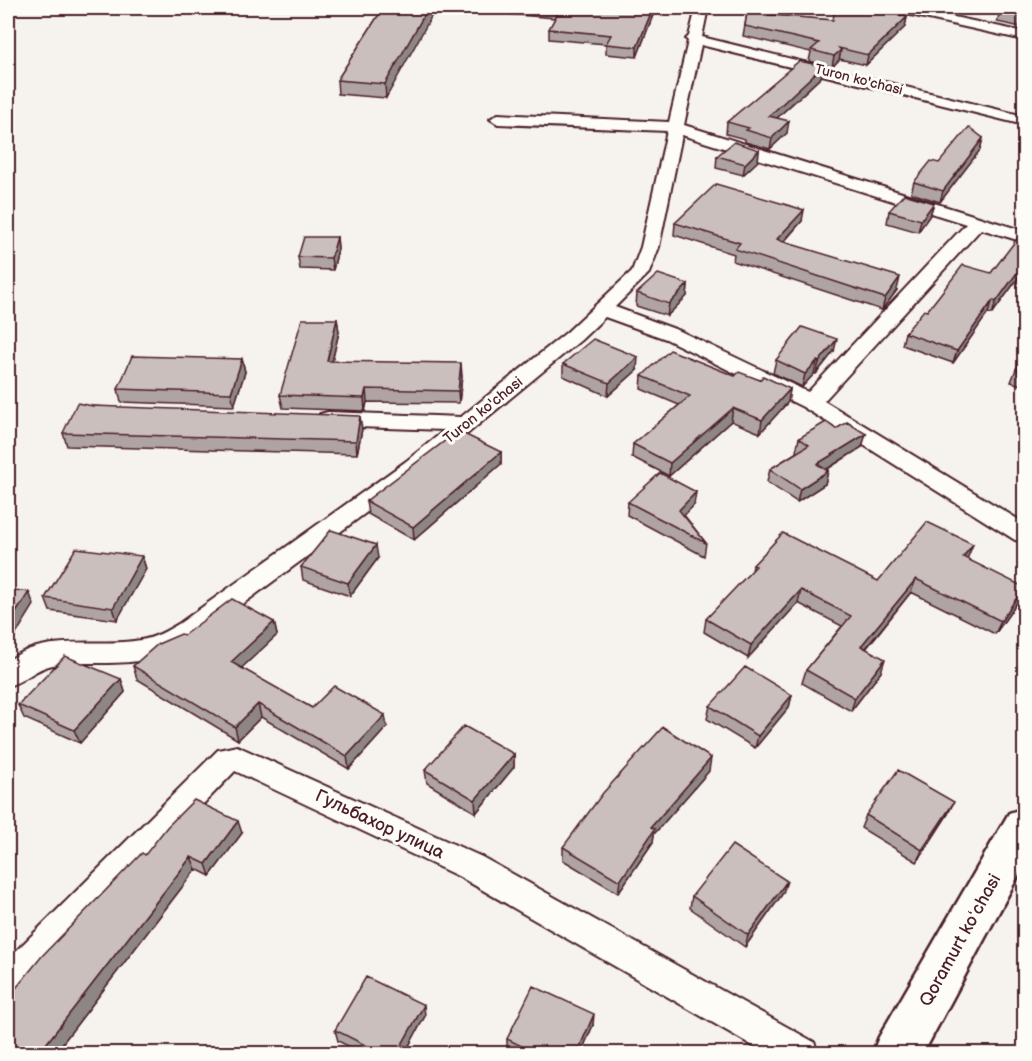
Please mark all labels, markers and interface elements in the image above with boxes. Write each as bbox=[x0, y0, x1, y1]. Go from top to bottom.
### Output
street label: Turon ko'chasi bbox=[813, 60, 905, 99]
street label: Turon ko'chasi bbox=[440, 373, 527, 448]
street label: Гульбахор улица bbox=[312, 785, 448, 864]
street label: Qoramurt koʻchasi bbox=[915, 870, 1006, 1010]

